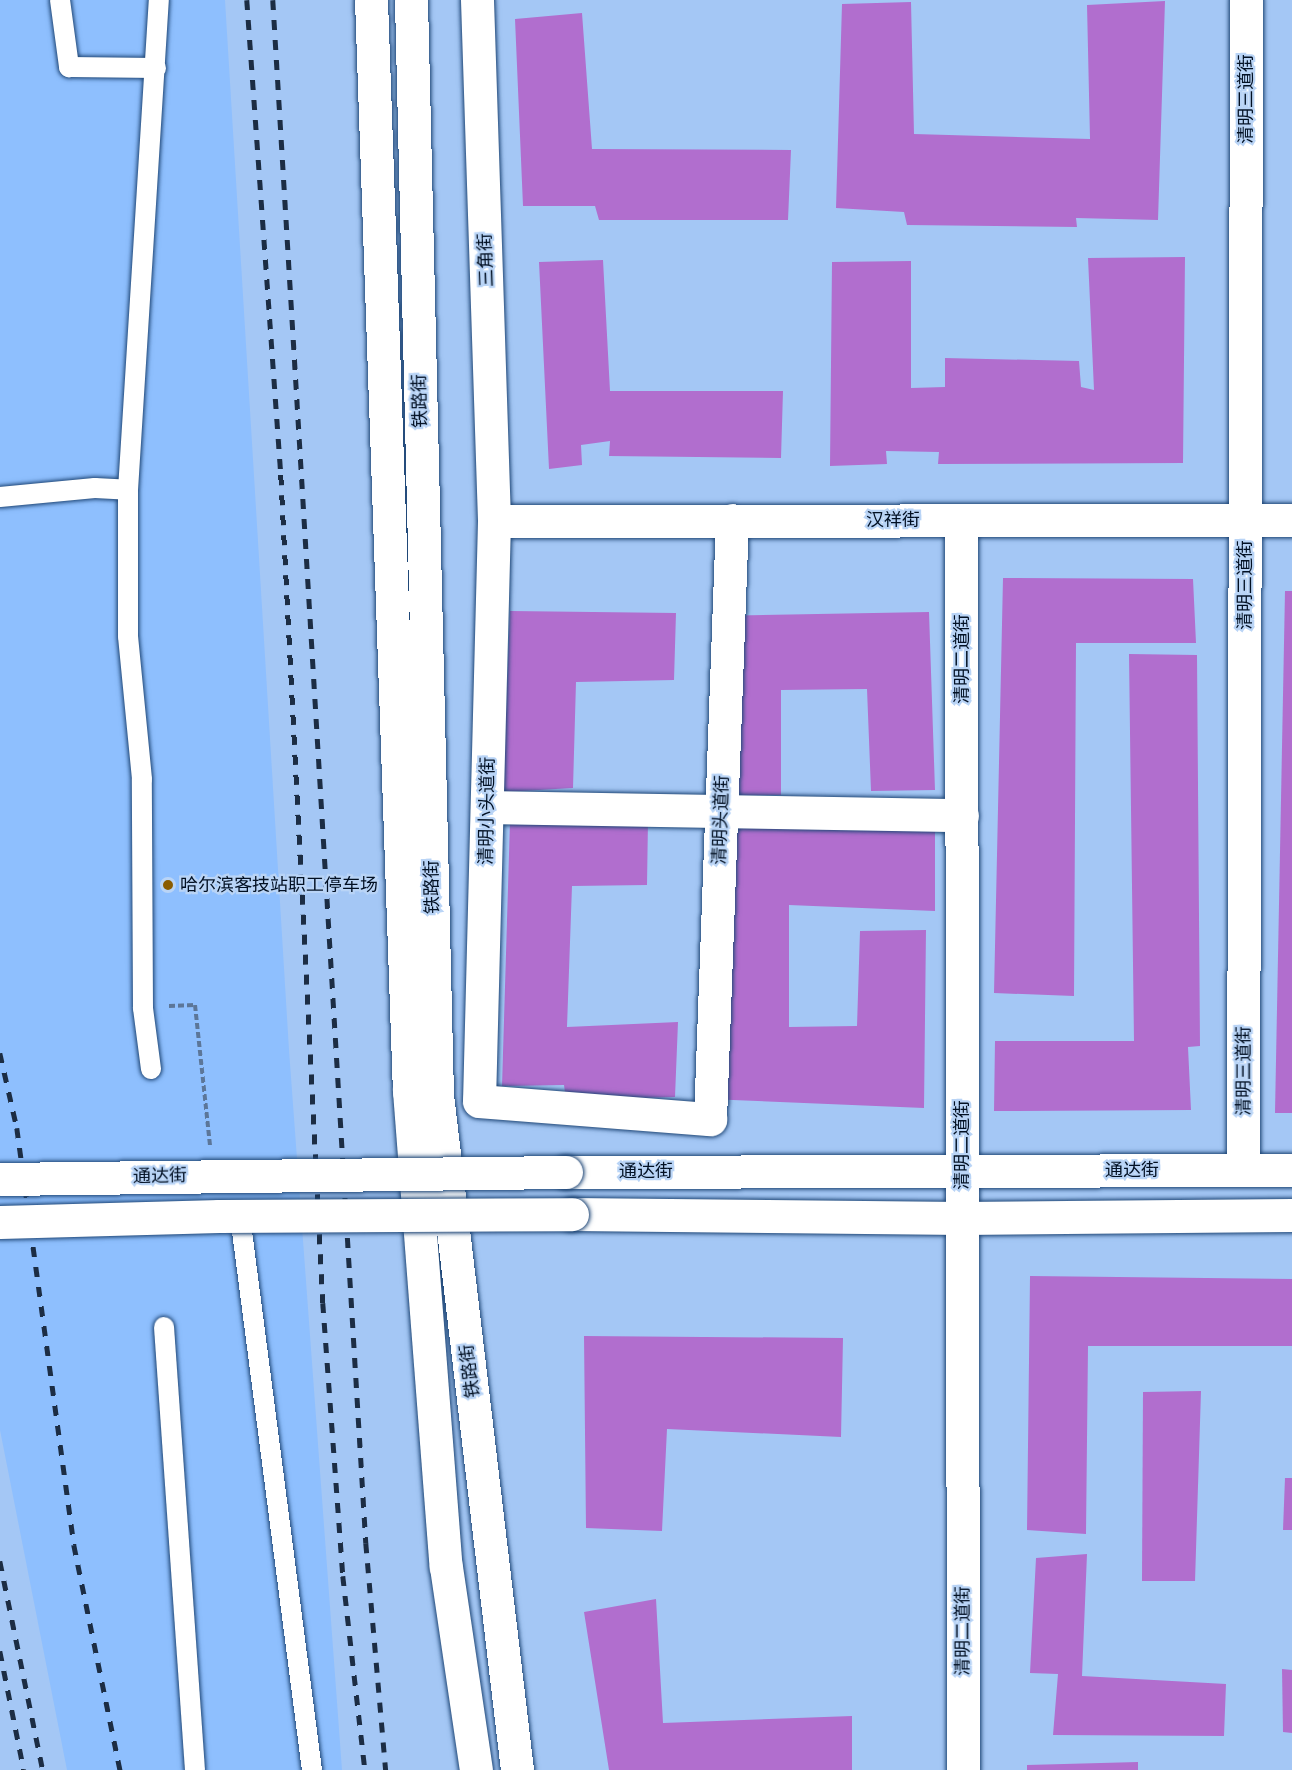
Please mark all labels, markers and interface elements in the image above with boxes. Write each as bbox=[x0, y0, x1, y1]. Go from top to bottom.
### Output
street label: 清明三道街 bbox=[1235, 54, 1257, 144]
street label: 三角街 bbox=[474, 233, 498, 287]
street label: 铁路街 bbox=[409, 374, 431, 428]
street label: 汉祥街 bbox=[866, 509, 920, 531]
street label: 清明三道街 bbox=[1234, 540, 1256, 630]
street label: 清明二道街 bbox=[951, 614, 973, 704]
street label: 清明小头道街 bbox=[475, 757, 499, 865]
street label: 清明头道街 bbox=[709, 775, 733, 865]
street label: 铁路街 bbox=[421, 860, 443, 914]
place label: 哈尔滨客技站职工停车场 bbox=[180, 874, 378, 896]
marker: 哈尔滨客技站职工停车场 bbox=[161, 878, 175, 892]
street label: 清明三道街 bbox=[1233, 1026, 1255, 1116]
street label: 清明二道街 bbox=[951, 1100, 973, 1190]
street label: 通达街 bbox=[1105, 1159, 1159, 1181]
street label: 通达街 bbox=[619, 1160, 673, 1182]
street label: 通达街 bbox=[133, 1165, 187, 1187]
street label: 铁路街 bbox=[456, 1343, 484, 1399]
street label: 清明二道街 bbox=[952, 1586, 974, 1676]

